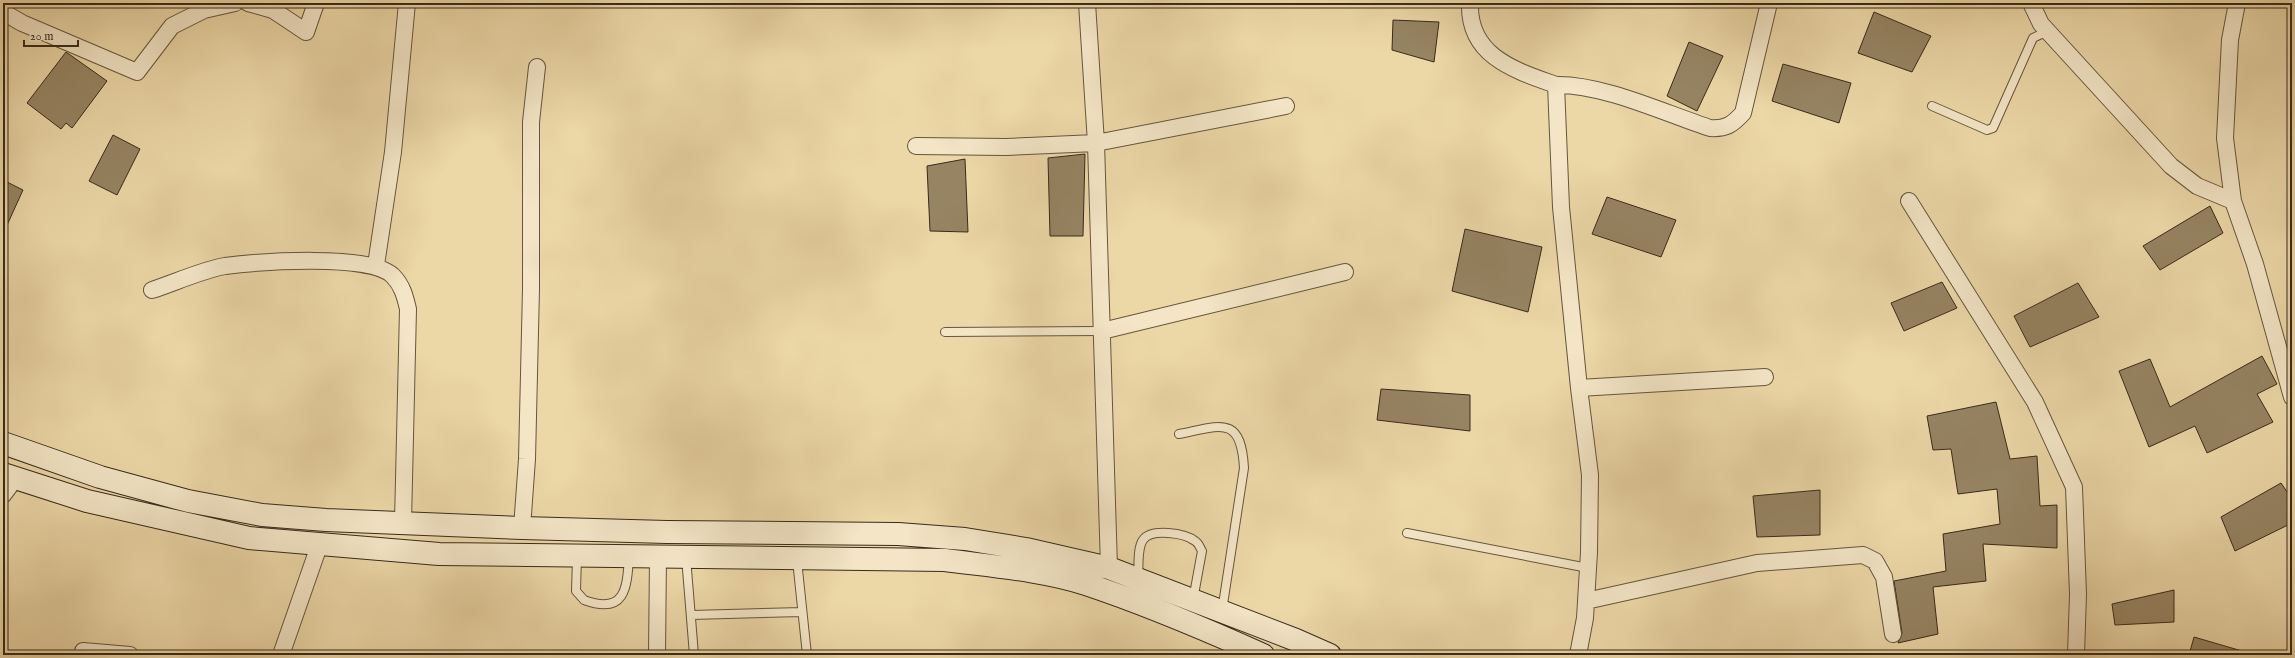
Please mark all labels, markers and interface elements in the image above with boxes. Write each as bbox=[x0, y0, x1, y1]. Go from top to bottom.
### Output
scale bar bbox=[24, 22, 78, 48]
text: 20 m bbox=[30, 29, 53, 44]

